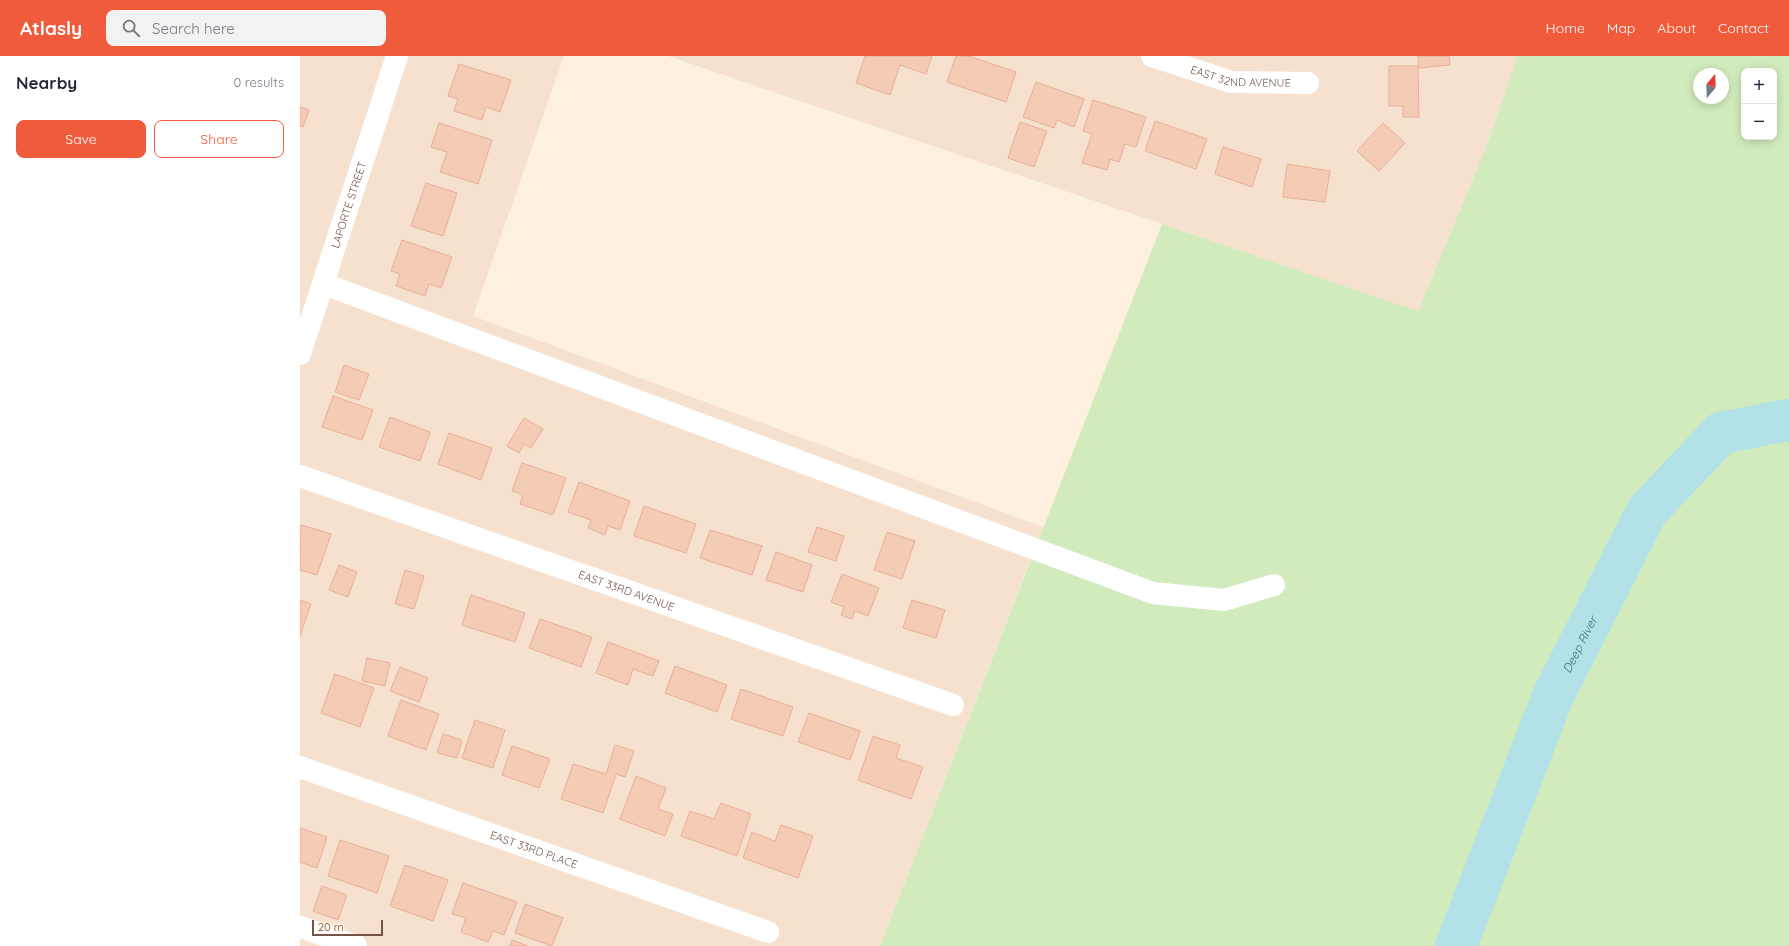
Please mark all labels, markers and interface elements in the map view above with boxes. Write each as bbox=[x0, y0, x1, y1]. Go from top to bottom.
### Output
search box bbox=[106, 10, 386, 46]
text: Atlasly bbox=[20, 16, 82, 40]
icon: search bbox=[120, 17, 142, 39]
text: Search here bbox=[152, 19, 235, 38]
text: Home bbox=[1546, 19, 1585, 37]
text: Map bbox=[1607, 19, 1635, 37]
text: About bbox=[1657, 19, 1696, 37]
text: Contact bbox=[1718, 19, 1769, 37]
street label: EAST 32ND AVENUE bbox=[1189, 62, 1291, 90]
north arrow bbox=[1693, 68, 1729, 104]
map controls bbox=[1741, 68, 1777, 140]
button: + bbox=[1741, 68, 1777, 104]
text: Nearby bbox=[16, 72, 77, 93]
text: 0 results bbox=[233, 74, 284, 90]
button: − bbox=[1741, 104, 1777, 140]
button: Save bbox=[16, 120, 146, 158]
button: Share bbox=[154, 120, 284, 158]
street label: LAPORTE STREET bbox=[328, 159, 369, 250]
street label: EAST 33RD AVENUE bbox=[577, 567, 676, 614]
water label: Deep River bbox=[1559, 613, 1600, 675]
street label: EAST 33RD PLACE bbox=[488, 828, 580, 871]
scale bar bbox=[312, 918, 383, 937]
text: 20 m bbox=[318, 920, 344, 934]

